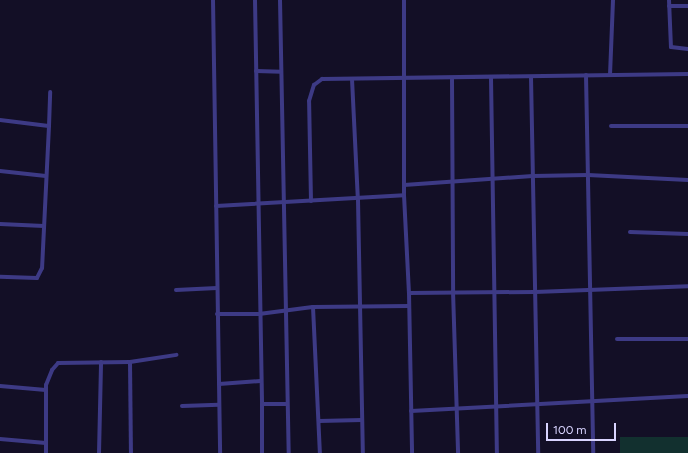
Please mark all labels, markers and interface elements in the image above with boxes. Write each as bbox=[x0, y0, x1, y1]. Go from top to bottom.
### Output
scale bar bbox=[548, 415, 618, 441]
text: 100 m bbox=[553, 423, 587, 437]

